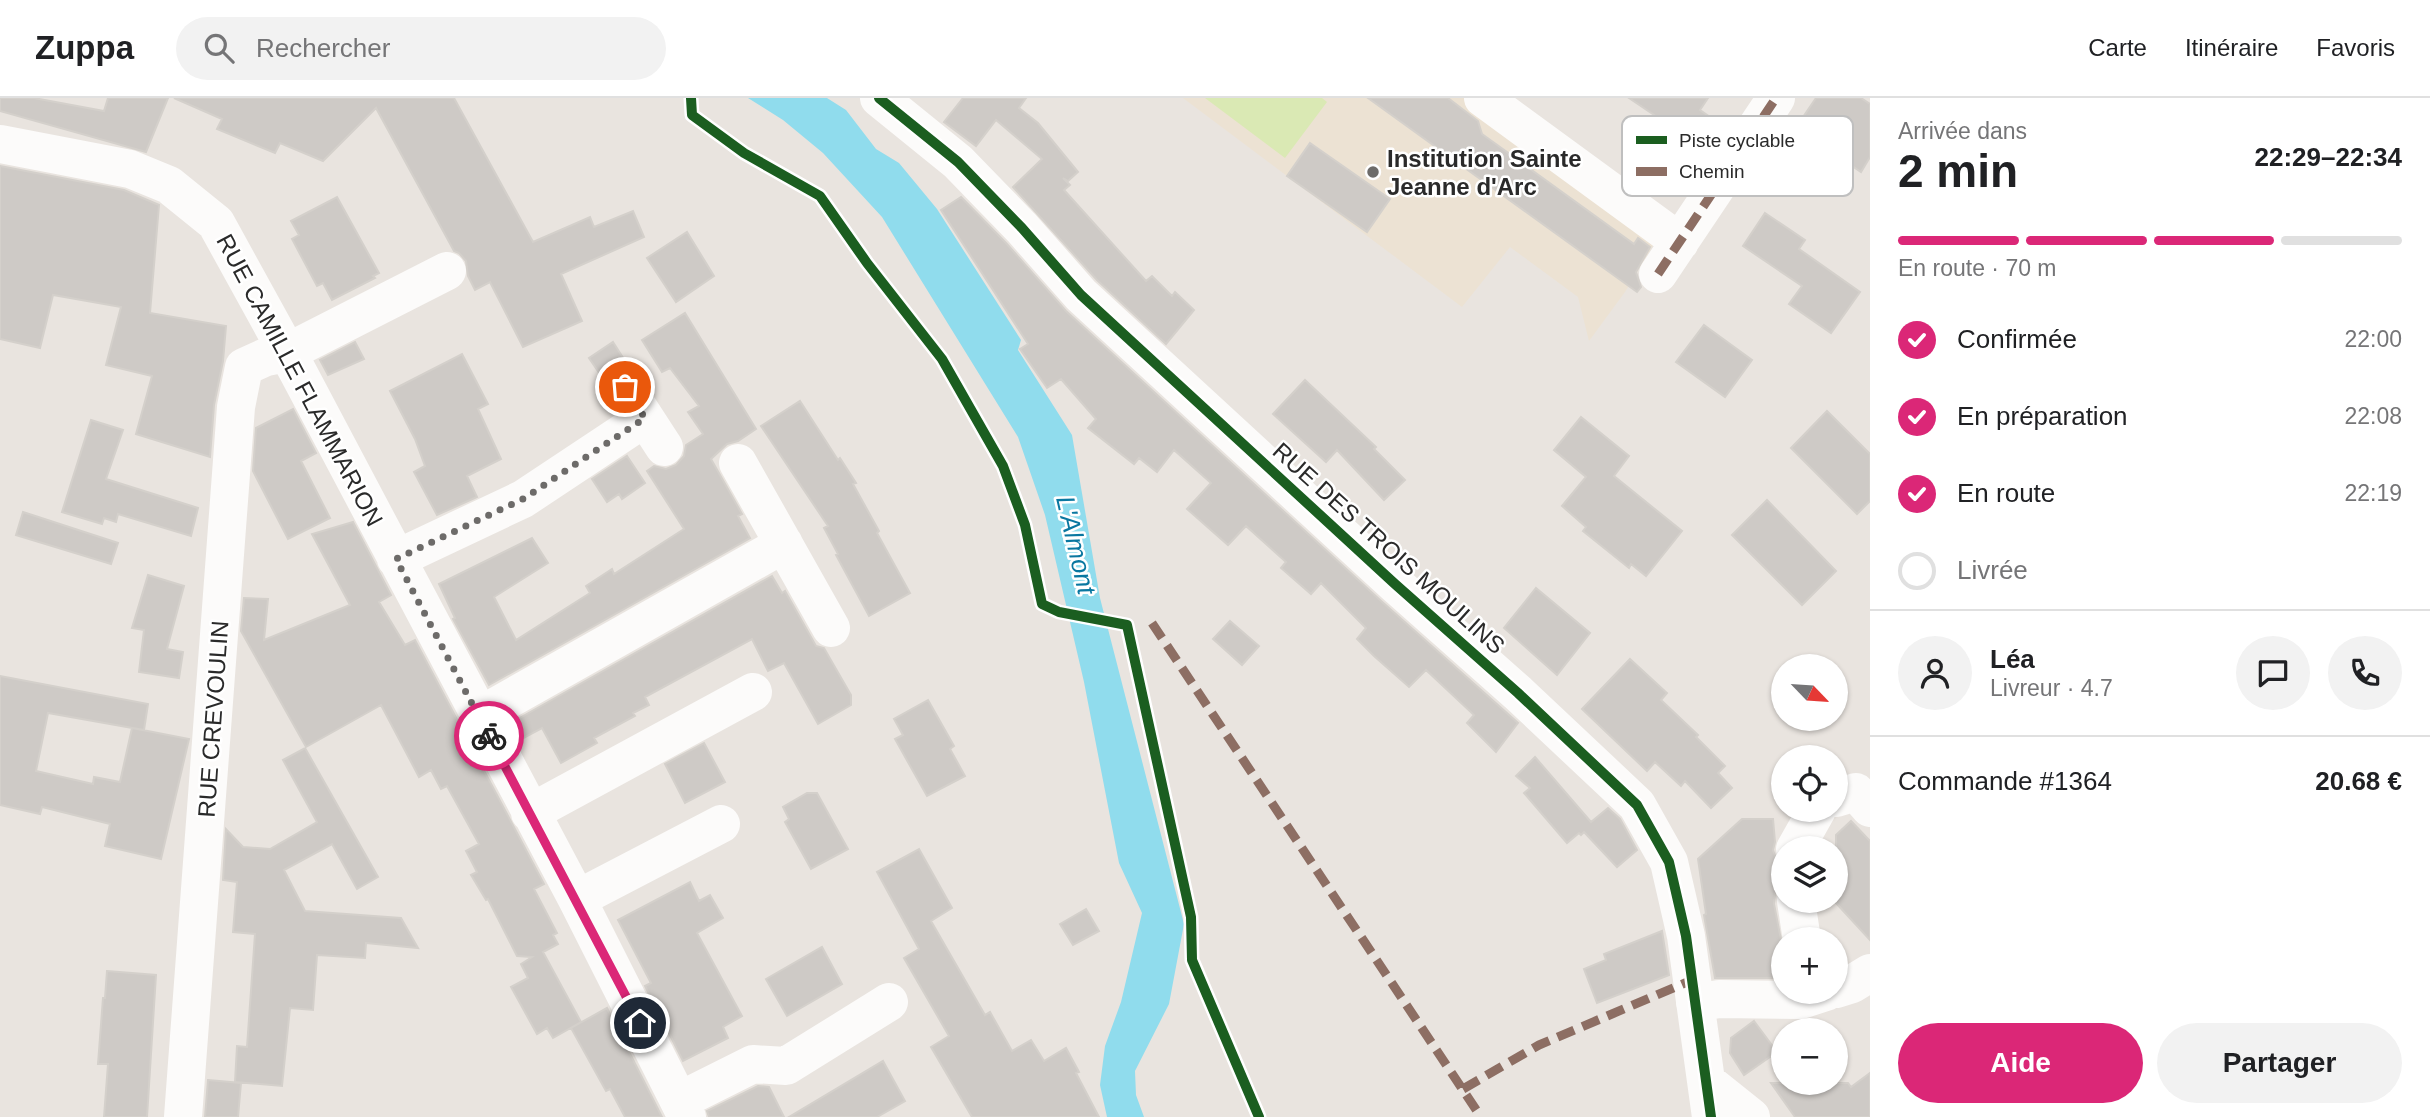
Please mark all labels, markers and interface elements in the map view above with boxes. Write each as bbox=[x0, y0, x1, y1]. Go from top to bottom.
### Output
search box bbox=[176, 17, 666, 80]
text: Zuppa bbox=[35, 29, 134, 66]
icon: search bbox=[200, 29, 238, 67]
text: Rechercher bbox=[256, 33, 390, 63]
text: Carte bbox=[2088, 34, 2147, 61]
text: Itinéraire bbox=[2185, 34, 2278, 61]
text: Favoris bbox=[2316, 34, 2395, 61]
legend bbox=[1622, 116, 1853, 196]
text: Arrivée dans bbox=[1898, 118, 2027, 144]
text: Piste cyclable bbox=[1679, 130, 1795, 151]
text: 22:29–22:34 bbox=[2255, 142, 2402, 172]
place label: Institution Sainte Jeanne d'Arc bbox=[1387, 145, 1582, 200]
text: 2 min bbox=[1898, 145, 2018, 197]
text: Chemin bbox=[1679, 161, 1744, 182]
marker: Institution Sainte Jeanne d'Arc bbox=[1365, 164, 1381, 180]
street label: RUE CAMILLE FLAMMARION bbox=[211, 229, 389, 531]
text: En route · 70 m bbox=[1898, 255, 2057, 281]
icon: check bbox=[1898, 321, 1936, 359]
text: Confirmée bbox=[1957, 324, 2077, 354]
text: 22:00 bbox=[2344, 326, 2402, 352]
pin bbox=[595, 357, 655, 417]
icon: bag bbox=[606, 368, 644, 406]
icon: check bbox=[1898, 398, 1936, 436]
text: En préparation bbox=[1957, 401, 2128, 431]
text: 22:08 bbox=[2344, 403, 2402, 429]
street label: RUE DES TROIS MOULINS bbox=[1268, 437, 1510, 659]
icon: check bbox=[1898, 475, 1936, 513]
text: En route bbox=[1957, 478, 2055, 508]
text: 22:19 bbox=[2344, 480, 2402, 506]
water label: L'Almont bbox=[1050, 493, 1102, 599]
text: Livrée bbox=[1957, 555, 2028, 585]
street label: RUE CREVOULIN bbox=[193, 620, 233, 818]
button: person bbox=[1898, 636, 1972, 710]
button: chat bbox=[2236, 636, 2310, 710]
button: phone bbox=[2328, 636, 2402, 710]
text: Léa bbox=[1990, 644, 2035, 674]
north arrow bbox=[1771, 654, 1848, 732]
map controls bbox=[1771, 654, 1848, 1095]
text: Livreur · 4.7 bbox=[1990, 675, 2113, 701]
courier bbox=[454, 701, 524, 771]
icon: bike bbox=[470, 717, 508, 755]
button: locate bbox=[1771, 745, 1848, 822]
text: Commande #1364 bbox=[1898, 766, 2112, 796]
text: 20.68 € bbox=[2315, 766, 2402, 796]
button: layers bbox=[1771, 836, 1848, 913]
button: + bbox=[1771, 927, 1848, 1004]
pin bbox=[610, 993, 670, 1053]
icon: home bbox=[621, 1004, 659, 1042]
button: − bbox=[1771, 1018, 1848, 1095]
button: Aide bbox=[1898, 1023, 2143, 1103]
button: Partager bbox=[2157, 1023, 2402, 1103]

